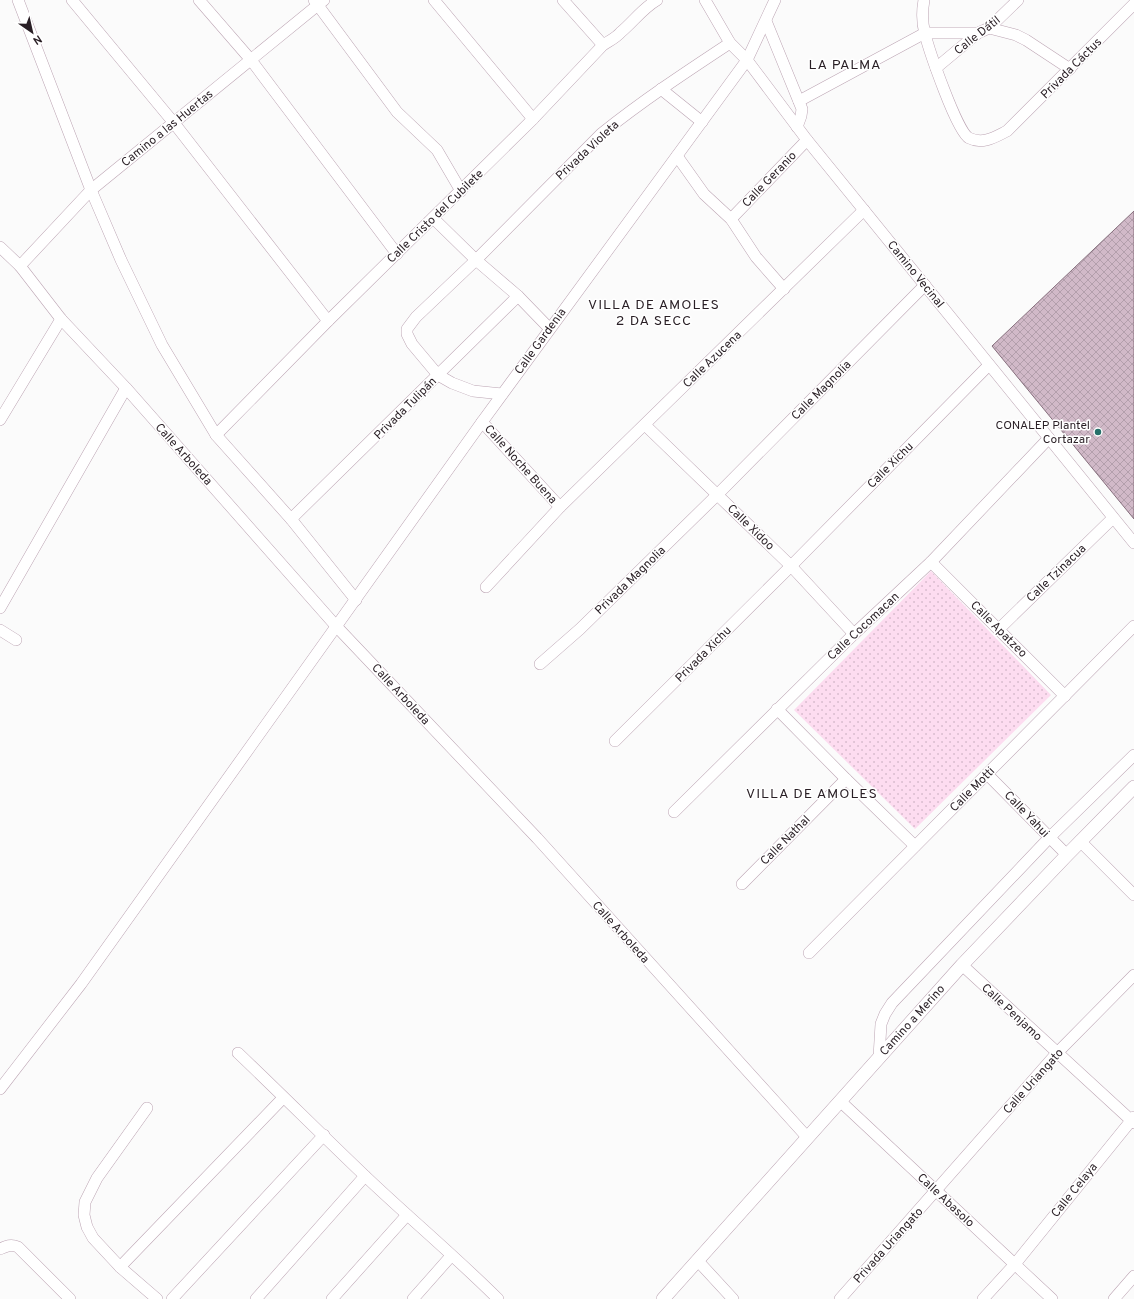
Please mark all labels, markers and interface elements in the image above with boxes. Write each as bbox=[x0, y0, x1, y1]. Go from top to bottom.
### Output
north arrow bbox=[12, 12, 52, 52]
street label: Calle Dátil bbox=[951, 13, 1004, 59]
text: N bbox=[30, 31, 44, 47]
street label: Privada Cáctus bbox=[1038, 35, 1106, 103]
district label: LA PALMA bbox=[808, 57, 882, 74]
street label: Camino a las Huertas bbox=[118, 87, 217, 171]
street label: Privada Violeta bbox=[553, 117, 623, 184]
street label: Calle Geranio bbox=[739, 148, 801, 211]
street label: Calle Cristo del Cubilete bbox=[384, 166, 487, 267]
street label: Camino Vecinal bbox=[883, 238, 947, 312]
district label: VILLA DE AMOLES 2 DA SECC bbox=[588, 297, 720, 330]
street label: Calle Gardenia bbox=[511, 305, 570, 378]
street label: Calle Azucena bbox=[680, 328, 746, 392]
street label: Calle Magnolia bbox=[788, 357, 855, 424]
street label: Privada Tulipán bbox=[371, 374, 440, 443]
place label: CONALEP Plantel Cortazar bbox=[996, 418, 1090, 448]
street label: Calle Arboleda bbox=[151, 420, 215, 489]
street label: Calle Noche Buena bbox=[480, 422, 560, 508]
marker: CONALEP Plantel Cortazar bbox=[1093, 427, 1103, 437]
street label: Calle Xichu bbox=[864, 439, 917, 492]
street label: Calle Xidoo bbox=[723, 501, 778, 555]
street label: Calle Tzinacua bbox=[1023, 541, 1090, 606]
street label: Privada Magnolia bbox=[592, 543, 669, 619]
street label: Calle Cocomacan bbox=[824, 589, 903, 664]
street label: Calle Apatzeo bbox=[966, 598, 1030, 662]
street label: Privada Xichu bbox=[672, 623, 735, 686]
street label: Calle Arboleda bbox=[368, 661, 433, 729]
street label: Calle Motti bbox=[947, 764, 999, 816]
district label: VILLA DE AMOLES bbox=[746, 786, 878, 803]
street label: Calle Yahui bbox=[1000, 788, 1052, 841]
street label: Calle Nathal bbox=[757, 812, 814, 869]
street label: Calle Arboleda bbox=[588, 898, 652, 967]
street label: Calle Penjamo bbox=[978, 980, 1045, 1045]
street label: Camino a Merino bbox=[876, 981, 949, 1060]
street label: Calle Uriangato bbox=[1000, 1045, 1068, 1118]
street label: Calle Celaya bbox=[1048, 1160, 1102, 1221]
street label: Calle Abasolo bbox=[913, 1170, 978, 1232]
street label: Privada Uriangato bbox=[850, 1204, 927, 1287]

